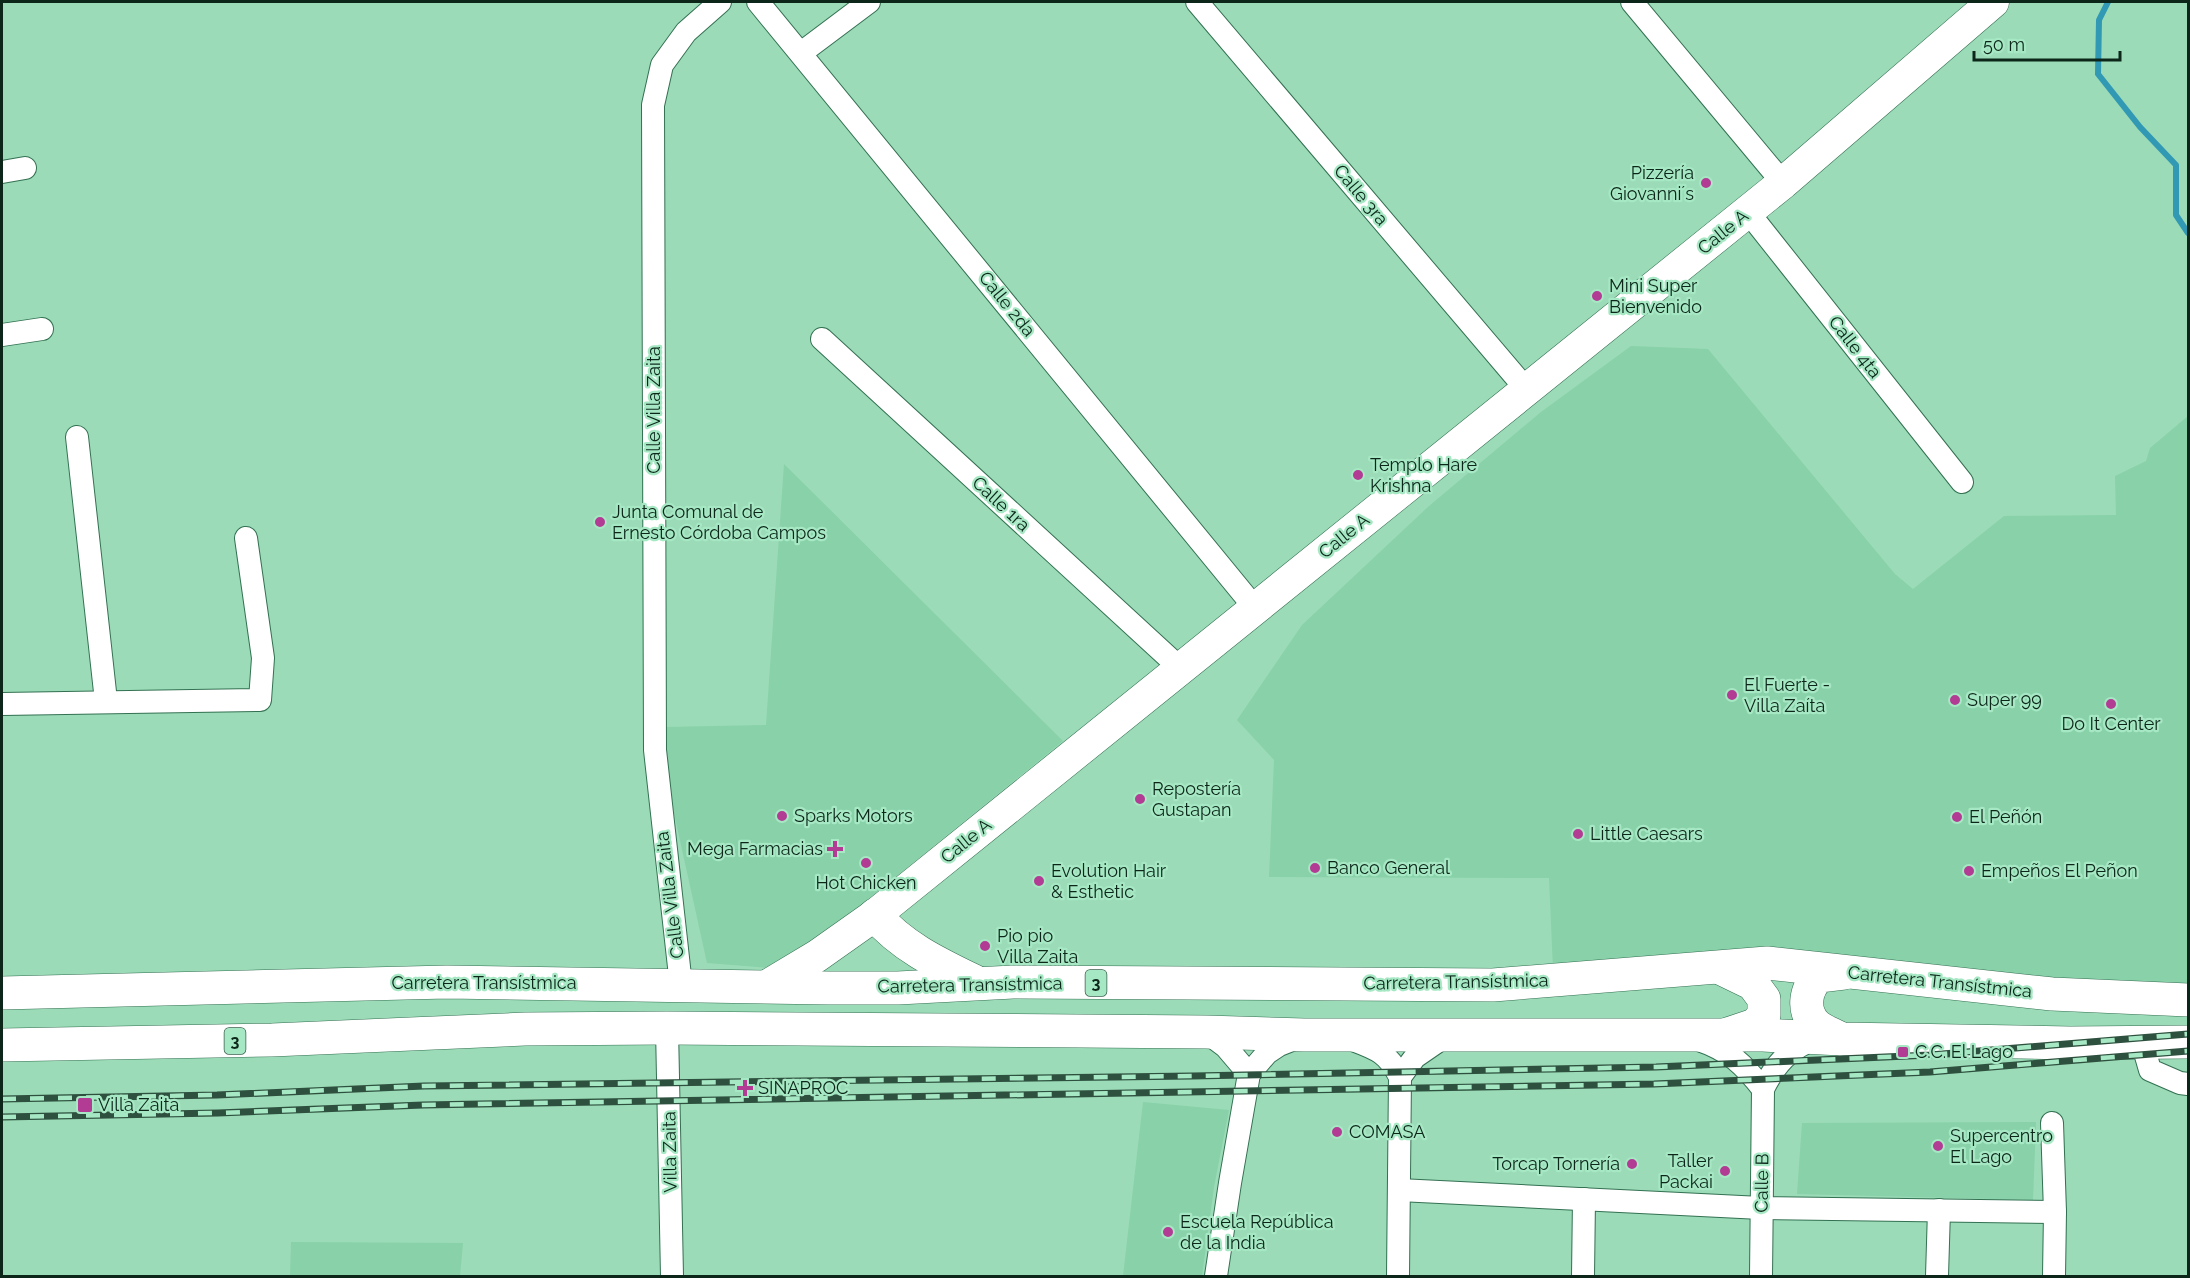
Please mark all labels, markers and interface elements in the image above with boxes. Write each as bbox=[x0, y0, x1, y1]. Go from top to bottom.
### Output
scale bar bbox=[1974, 24, 2120, 62]
text: 50 m bbox=[1983, 34, 2025, 55]
street label: Calle 3ra bbox=[1330, 160, 1393, 229]
place label: Pizzería Giovanni´s bbox=[1610, 162, 1694, 204]
marker: Pizzería Giovanni´s bbox=[1699, 176, 1713, 190]
street label: Calle A bbox=[1693, 205, 1752, 258]
street label: Calle 2da bbox=[975, 267, 1040, 340]
place label: Mini Super Bienvenido bbox=[1609, 275, 1702, 317]
marker: Mini Super Bienvenido bbox=[1590, 289, 1604, 303]
street label: Calle 4ta bbox=[1825, 312, 1886, 382]
street label: Calle Villa Zaita bbox=[643, 346, 664, 474]
place label: Templo Hare Krishna bbox=[1370, 454, 1477, 496]
marker: Templo Hare Krishna bbox=[1351, 468, 1365, 482]
street label: Calle 1ra bbox=[968, 472, 1034, 535]
place label: Junta Comunal de Ernesto Córdoba Campos bbox=[612, 501, 826, 543]
street label: Calle A bbox=[1314, 509, 1373, 562]
marker: Junta Comunal de Ernesto Córdoba Campos bbox=[593, 515, 607, 529]
place label: El Fuerte - Villa Zaíta bbox=[1744, 674, 1830, 716]
marker: El Fuerte - Villa Zaíta bbox=[1725, 688, 1739, 702]
place label: Super 99 bbox=[1967, 689, 2042, 710]
marker: Super 99 bbox=[1948, 693, 1962, 707]
marker: Do It Center bbox=[2104, 697, 2118, 711]
place label: Do It Center bbox=[2061, 713, 2161, 734]
place label: Repostería Gustapan bbox=[1152, 778, 1241, 820]
marker: Repostería Gustapan bbox=[1133, 792, 1147, 806]
place label: Sparks Motors bbox=[794, 805, 913, 826]
place label: El Peñón bbox=[1969, 806, 2042, 827]
marker: Sparks Motors bbox=[775, 809, 789, 823]
marker: El Peñón bbox=[1950, 810, 1964, 824]
street label: Calle A bbox=[936, 814, 995, 867]
place label: Little Caesars bbox=[1590, 823, 1703, 844]
marker: Little Caesars bbox=[1571, 827, 1585, 841]
street label: Calle Villa Zaita bbox=[651, 830, 688, 960]
place label: Mega Farmacias bbox=[687, 838, 823, 859]
marker: Mega Farmacias bbox=[828, 842, 842, 856]
marker: Hot Chicken bbox=[859, 856, 873, 870]
place label: Banco General bbox=[1327, 857, 1450, 878]
place label: Evolution Hair & Esthetic bbox=[1051, 860, 1167, 902]
place label: Empeños El Peñon bbox=[1981, 860, 2138, 881]
marker: Banco General bbox=[1308, 861, 1322, 875]
marker: Empeños El Peñon bbox=[1962, 864, 1976, 878]
place label: Hot Chicken bbox=[815, 872, 917, 893]
marker: Evolution Hair & Esthetic bbox=[1032, 874, 1046, 888]
place label: Pio pio Villa Zaita bbox=[997, 925, 1078, 967]
marker: Pio pio Villa Zaita bbox=[978, 939, 992, 953]
street label: Carretera Transístmica bbox=[1847, 961, 2033, 1002]
street label: Carretera Transístmica bbox=[1363, 969, 1549, 994]
road number: 3 bbox=[1086, 970, 1106, 996]
street label: Carretera Transístmica bbox=[391, 972, 577, 993]
street label: Carretera Transístmica bbox=[877, 972, 1063, 997]
road number: 3 bbox=[224, 1028, 246, 1054]
place label: C.C. El Lago bbox=[1915, 1041, 2013, 1062]
marker: C.C. El Lago bbox=[1896, 1045, 1910, 1059]
place label: SINAPROC bbox=[758, 1077, 848, 1098]
marker: SINAPROC bbox=[736, 1079, 754, 1097]
place label: Villa Zaita bbox=[98, 1094, 179, 1115]
marker: Villa Zaita bbox=[76, 1096, 94, 1114]
street label: Villa Zaita bbox=[658, 1111, 681, 1193]
place label: COMASA bbox=[1349, 1121, 1425, 1142]
marker: COMASA bbox=[1330, 1125, 1344, 1139]
place label: Supercentro El Lago bbox=[1950, 1125, 2053, 1167]
marker: Supercentro El Lago bbox=[1931, 1139, 1945, 1153]
place label: Taller Packai bbox=[1659, 1150, 1714, 1192]
place label: Torcap Tornería bbox=[1492, 1153, 1620, 1174]
street label: Calle B bbox=[1750, 1153, 1773, 1213]
marker: Torcap Tornería bbox=[1625, 1157, 1639, 1171]
marker: Taller Packai bbox=[1718, 1164, 1732, 1178]
place label: Escuela República de la India bbox=[1180, 1211, 1334, 1253]
marker: Escuela República de la India bbox=[1161, 1225, 1175, 1239]

